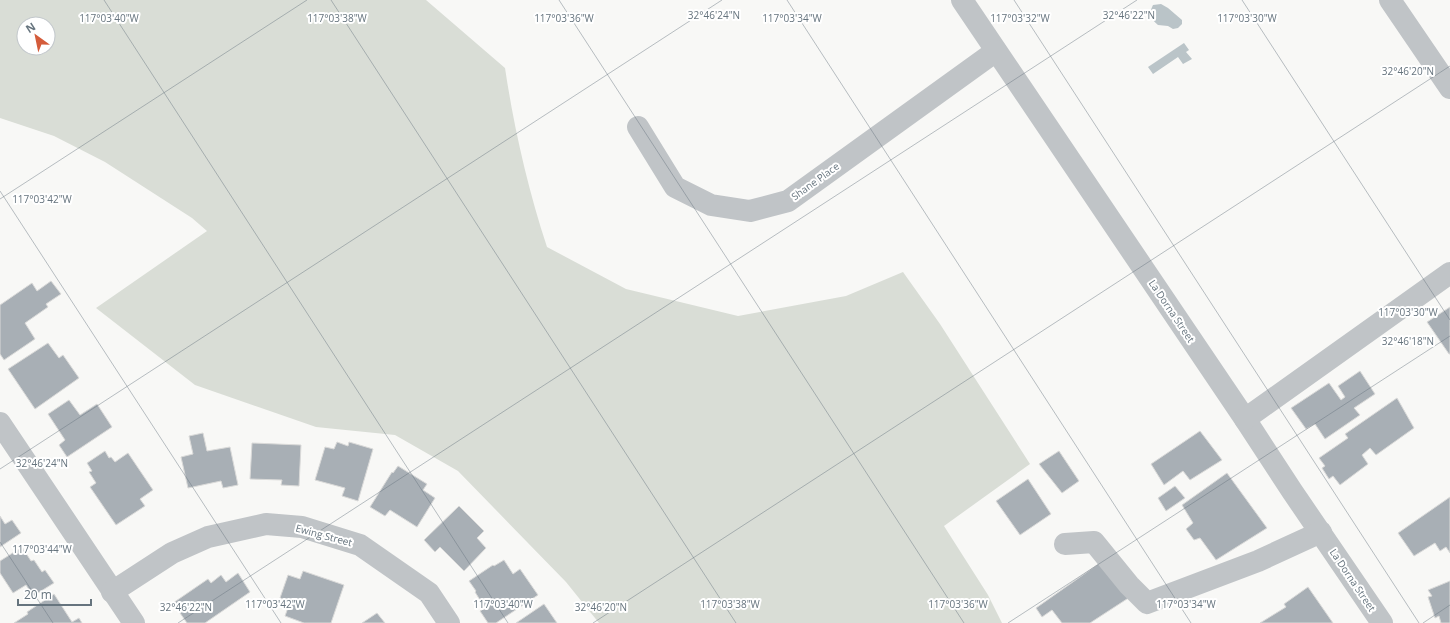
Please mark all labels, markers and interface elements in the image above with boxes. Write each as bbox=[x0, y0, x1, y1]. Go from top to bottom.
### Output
text: 32°46'24"N bbox=[688, 8, 740, 22]
text: 32°46'22"N bbox=[1103, 8, 1155, 22]
text: 117°03'40"W bbox=[79, 11, 140, 25]
text: 117°03'38"W bbox=[307, 11, 368, 25]
text: 117°03'36"W bbox=[534, 11, 595, 25]
text: 117°03'34"W bbox=[762, 11, 823, 25]
text: 117°03'32"W bbox=[990, 11, 1051, 25]
text: 117°03'30"W bbox=[1217, 11, 1278, 25]
north arrow bbox=[16, 16, 56, 56]
text: N bbox=[22, 18, 38, 36]
text: 32°46'20"N bbox=[1382, 64, 1434, 78]
street label: Shane Place bbox=[788, 159, 842, 203]
text: 117°03'42"W bbox=[12, 192, 73, 206]
street label: La Dorna Street bbox=[1146, 277, 1198, 346]
text: 117°03'30"W bbox=[1378, 305, 1439, 319]
text: 32°46'18"N bbox=[1382, 334, 1434, 348]
text: 32°46'24"N bbox=[16, 456, 68, 470]
street label: Ewing Street bbox=[294, 521, 354, 549]
text: 117°03'44"W bbox=[12, 542, 73, 556]
street label: La Dorna Street bbox=[1327, 546, 1379, 615]
scale bar bbox=[18, 581, 91, 607]
text: 20 m bbox=[24, 586, 52, 603]
text: 117°03'42"W bbox=[245, 597, 306, 611]
text: 117°03'40"W bbox=[473, 597, 534, 611]
text: 117°03'38"W bbox=[700, 597, 761, 611]
text: 117°03'36"W bbox=[928, 597, 989, 611]
text: 117°03'34"W bbox=[1156, 597, 1217, 611]
text: 32°46'22"N bbox=[160, 600, 212, 614]
text: 32°46'20"N bbox=[575, 600, 627, 614]

